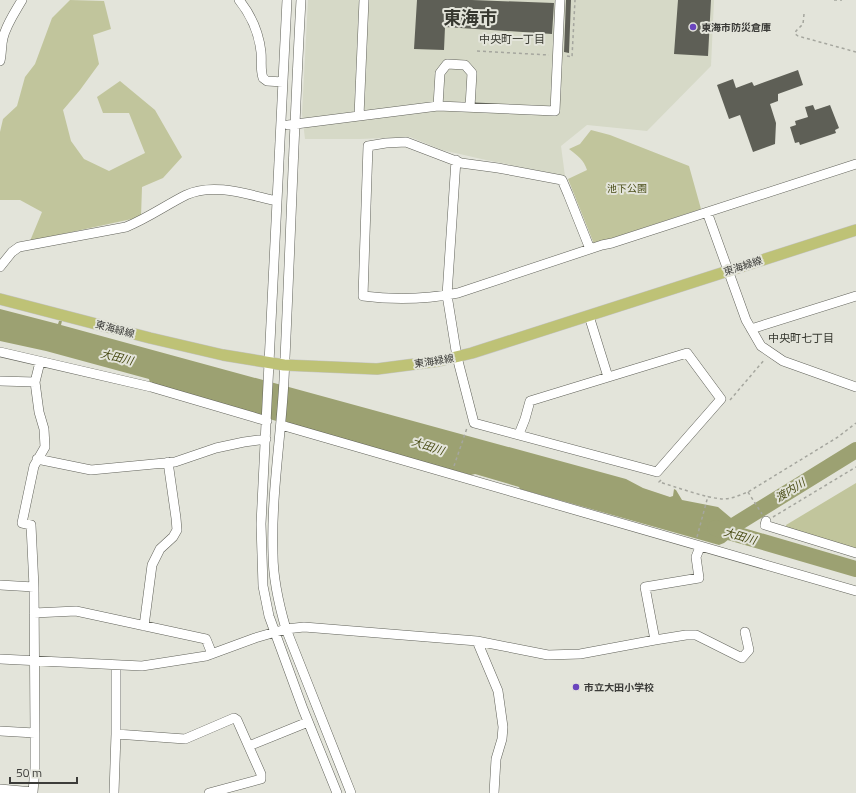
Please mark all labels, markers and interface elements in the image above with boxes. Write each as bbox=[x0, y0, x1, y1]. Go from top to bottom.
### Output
district label: 東海市 bbox=[443, 4, 497, 31]
place label: 東海市防災倉庫 bbox=[701, 20, 771, 35]
marker: 東海市防災倉庫 bbox=[688, 22, 698, 32]
district label: 中央町一丁目 bbox=[479, 31, 545, 47]
park label: 池下公園 bbox=[607, 181, 647, 196]
street label: 東海緑線 bbox=[722, 253, 764, 279]
street label: 東海緑線 bbox=[94, 317, 136, 341]
district label: 中央町七丁目 bbox=[768, 330, 834, 346]
water label: 大田川 bbox=[99, 345, 136, 369]
street label: 東海緑線 bbox=[413, 350, 455, 372]
water label: 大田川 bbox=[410, 433, 447, 459]
water label: 渡内川 bbox=[772, 474, 809, 506]
water label: 大田川 bbox=[722, 524, 759, 549]
place label: 市立大田小学校 bbox=[584, 680, 654, 695]
marker: 市立大田小学校 bbox=[571, 682, 581, 692]
scale bar bbox=[10, 759, 77, 785]
text: 50 m bbox=[16, 763, 42, 782]

